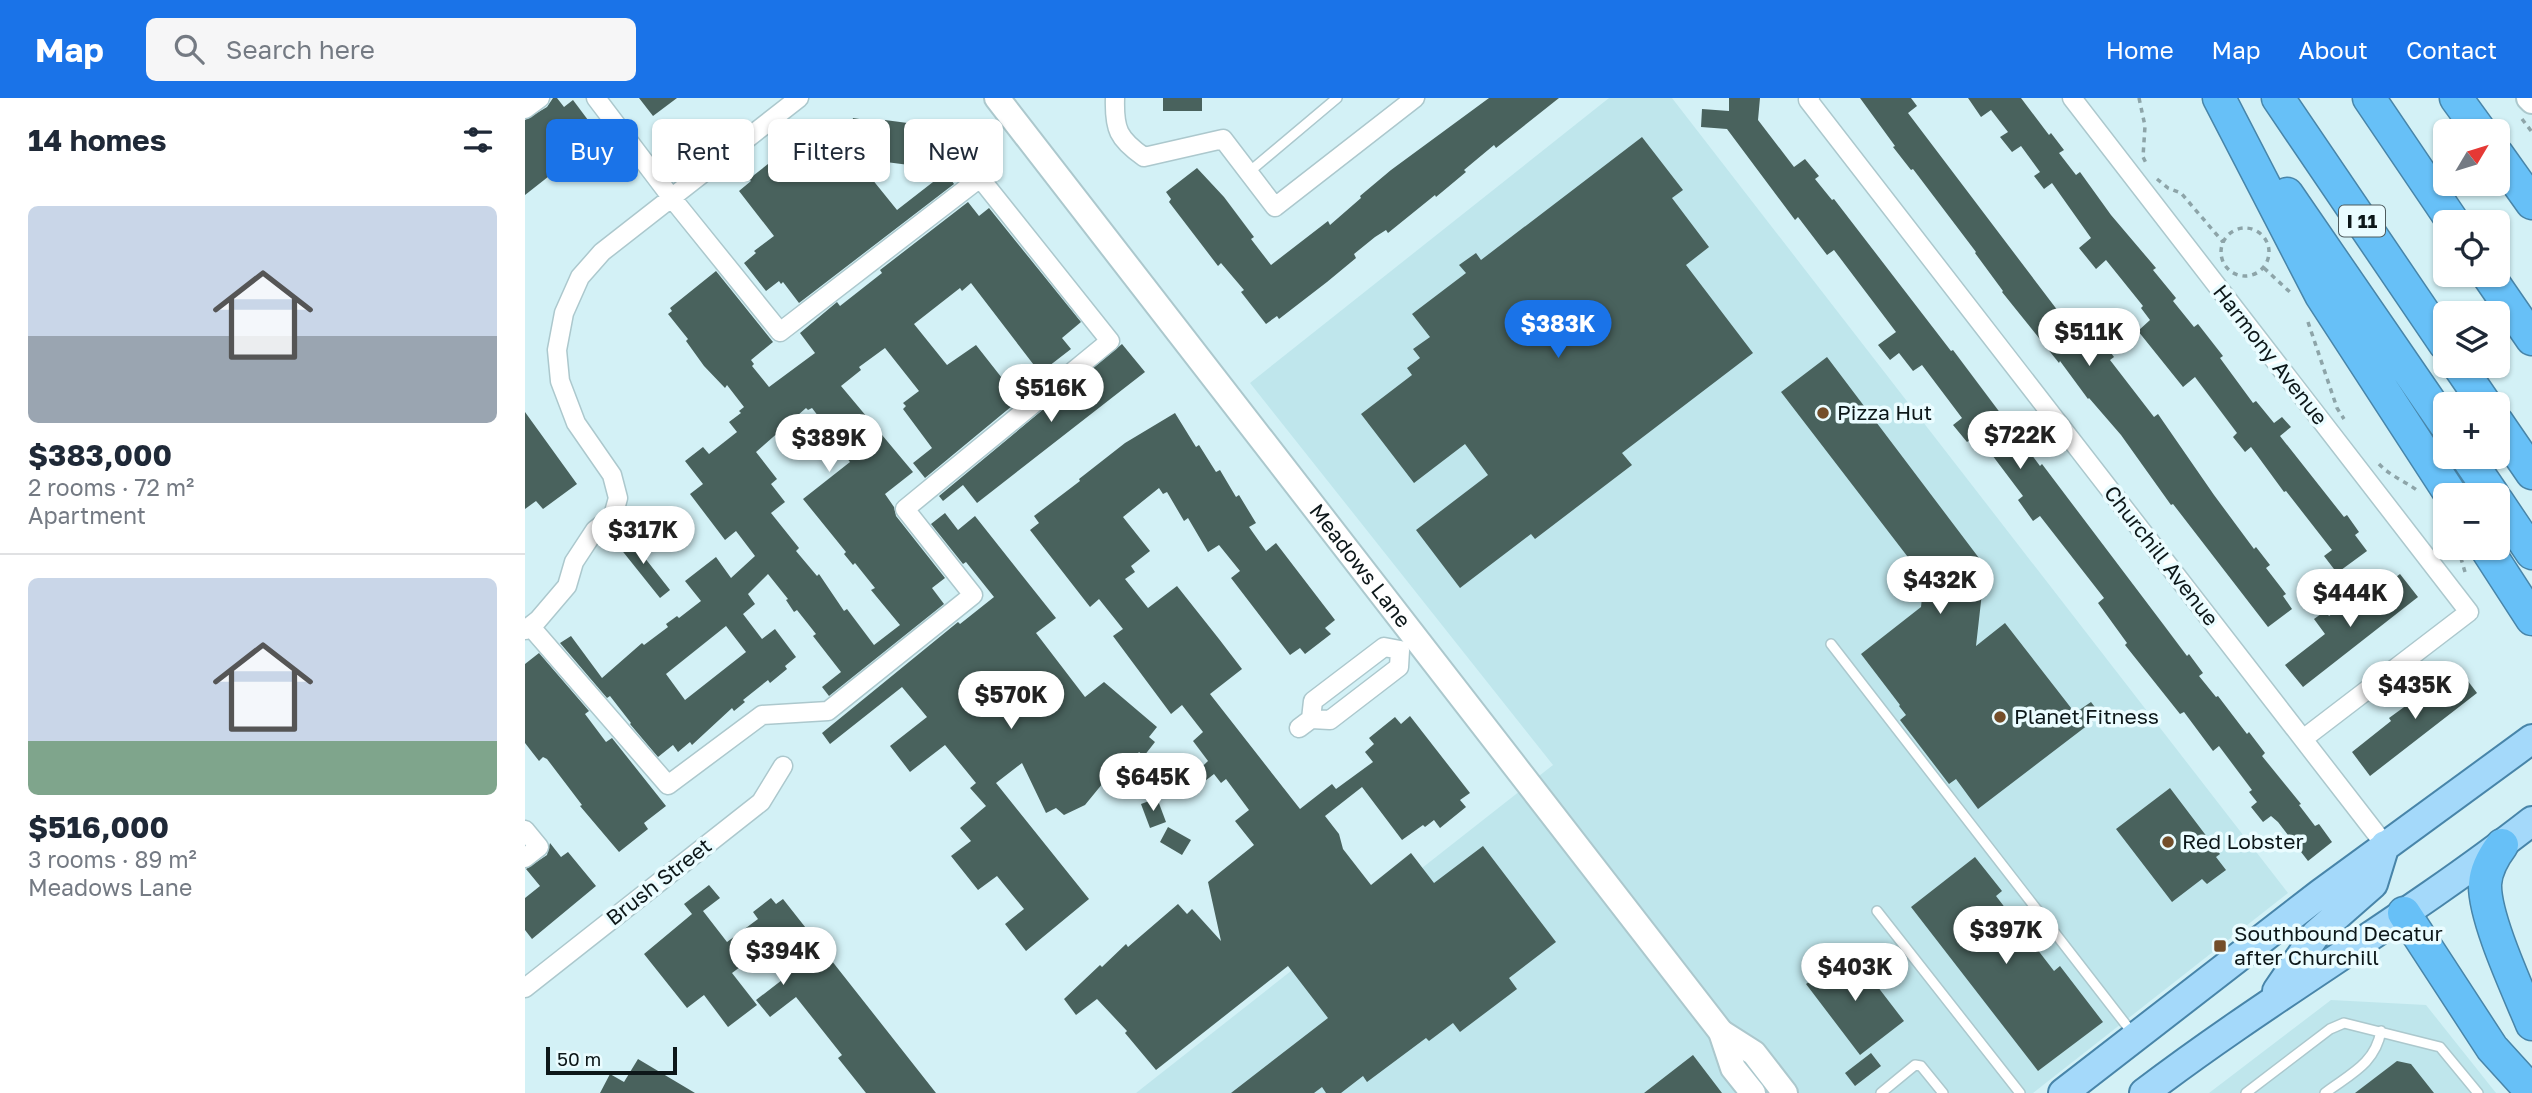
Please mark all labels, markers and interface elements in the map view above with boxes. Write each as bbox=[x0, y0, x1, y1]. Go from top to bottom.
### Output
search box bbox=[146, 18, 636, 81]
text: Map bbox=[35, 30, 104, 69]
icon: search bbox=[170, 30, 208, 68]
text: Search here bbox=[226, 34, 375, 65]
text: Home bbox=[2106, 35, 2174, 64]
text: Map bbox=[2212, 35, 2261, 64]
text: About bbox=[2299, 35, 2368, 64]
text: Contact bbox=[2406, 35, 2497, 64]
chip: Buy bbox=[546, 119, 638, 182]
chip: Rent bbox=[652, 119, 754, 182]
chip: Filters bbox=[768, 119, 890, 182]
chip: New bbox=[904, 119, 1003, 182]
north arrow bbox=[2433, 119, 2509, 196]
map controls bbox=[2433, 119, 2510, 560]
icon: filters bbox=[459, 121, 497, 159]
text: 14 homes bbox=[28, 122, 167, 158]
road number: I 11 bbox=[2339, 206, 2385, 237]
button: locate bbox=[2433, 210, 2510, 287]
icon: home bbox=[200, 252, 326, 378]
street label: Harmony Avenue bbox=[2208, 279, 2334, 430]
pin: $383K bbox=[1509, 300, 1607, 360]
button: layers bbox=[2433, 301, 2510, 378]
pin: $511K bbox=[2040, 308, 2138, 368]
text: $383K bbox=[1521, 309, 1595, 337]
text: $511K bbox=[2054, 317, 2124, 345]
pin: $516K bbox=[1002, 364, 1100, 424]
text: $516K bbox=[1015, 373, 1087, 401]
button: + bbox=[2433, 392, 2510, 469]
place label: Pizza Hut bbox=[1837, 399, 1932, 425]
marker: Pizza Hut bbox=[1815, 405, 1831, 421]
pin: $722K bbox=[1971, 412, 2069, 471]
pin: $389K bbox=[780, 414, 878, 474]
text: $722K bbox=[1984, 420, 2056, 448]
text: $389K bbox=[791, 423, 867, 451]
text: $383,000 bbox=[28, 437, 172, 473]
text: 2 rooms · 72 m² bbox=[28, 473, 194, 501]
street label: Churchill Avenue bbox=[2099, 480, 2225, 631]
button: − bbox=[2433, 483, 2510, 560]
street label: Meadows Lane bbox=[1304, 498, 1417, 633]
text: Apartment bbox=[28, 501, 146, 529]
pin: $317K bbox=[594, 506, 692, 566]
text: $317K bbox=[608, 515, 678, 543]
pin: $432K bbox=[1891, 556, 1989, 616]
text: $432K bbox=[1903, 565, 1977, 593]
pin: $444K bbox=[2301, 570, 2399, 629]
text: $444K bbox=[2312, 578, 2388, 606]
icon: home bbox=[200, 624, 326, 750]
pin: $435K bbox=[2366, 662, 2464, 721]
text: $435K bbox=[2378, 670, 2452, 698]
pin: $570K bbox=[962, 672, 1060, 731]
text: $570K bbox=[974, 680, 1048, 708]
place label: Planet Fitness bbox=[2014, 703, 2159, 729]
marker: Planet Fitness bbox=[1992, 709, 2008, 725]
pin: $645K bbox=[1104, 754, 1202, 813]
text: $645K bbox=[1115, 762, 1191, 790]
text: $516,000 bbox=[28, 809, 169, 845]
place label: Red Lobster bbox=[2182, 828, 2304, 854]
street label: Brush Street bbox=[601, 832, 716, 930]
marker: Red Lobster bbox=[2160, 834, 2176, 850]
text: 3 rooms · 89 m² bbox=[28, 845, 197, 873]
text: Meadows Lane bbox=[28, 873, 192, 901]
pin: $397K bbox=[1957, 906, 2055, 966]
text: $397K bbox=[1969, 915, 2043, 943]
place label: Southbound Decatur after Churchill bbox=[2234, 920, 2443, 970]
pin: $394K bbox=[734, 928, 832, 987]
text: $394K bbox=[745, 936, 821, 964]
marker: Southbound Decatur after Churchill bbox=[2212, 938, 2228, 954]
pin: $403K bbox=[1806, 944, 1904, 1003]
text: $403K bbox=[1817, 952, 1893, 980]
scale bar bbox=[546, 1044, 677, 1076]
text: 50 m bbox=[557, 1047, 601, 1070]

